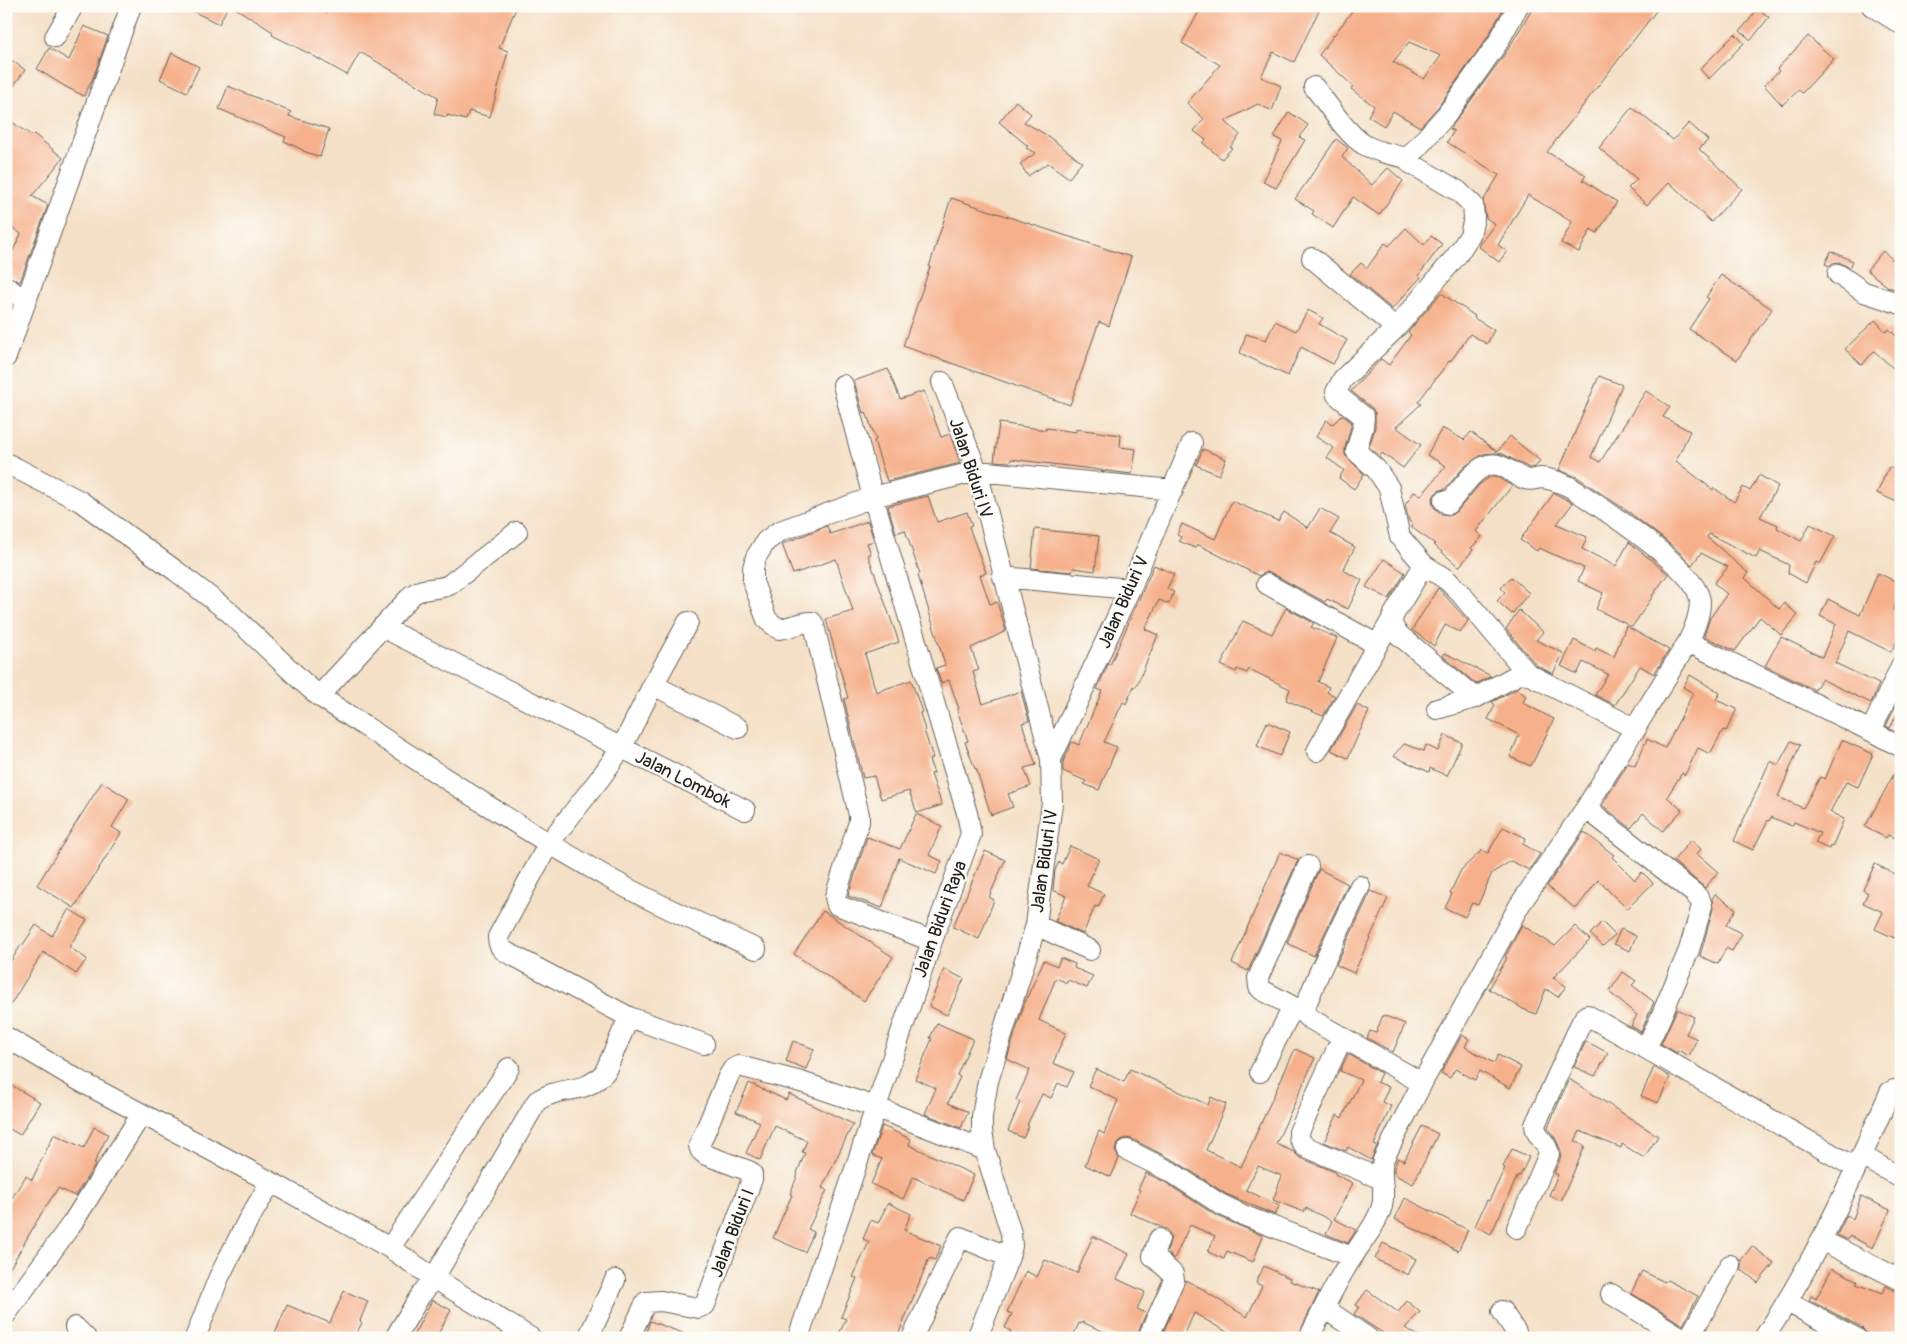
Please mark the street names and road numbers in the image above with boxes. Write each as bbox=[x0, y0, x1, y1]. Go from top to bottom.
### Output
street label: Jalan Biduri IV bbox=[944, 415, 998, 521]
street label: Jalan Biduri V bbox=[1093, 552, 1154, 652]
street label: Jalan Lombok bbox=[631, 745, 735, 814]
street label: Jalan Biduri IV bbox=[1026, 808, 1063, 914]
street label: Jalan Biduri Raya bbox=[909, 858, 972, 981]
street label: Jalan Biduri I bbox=[705, 1186, 760, 1281]

